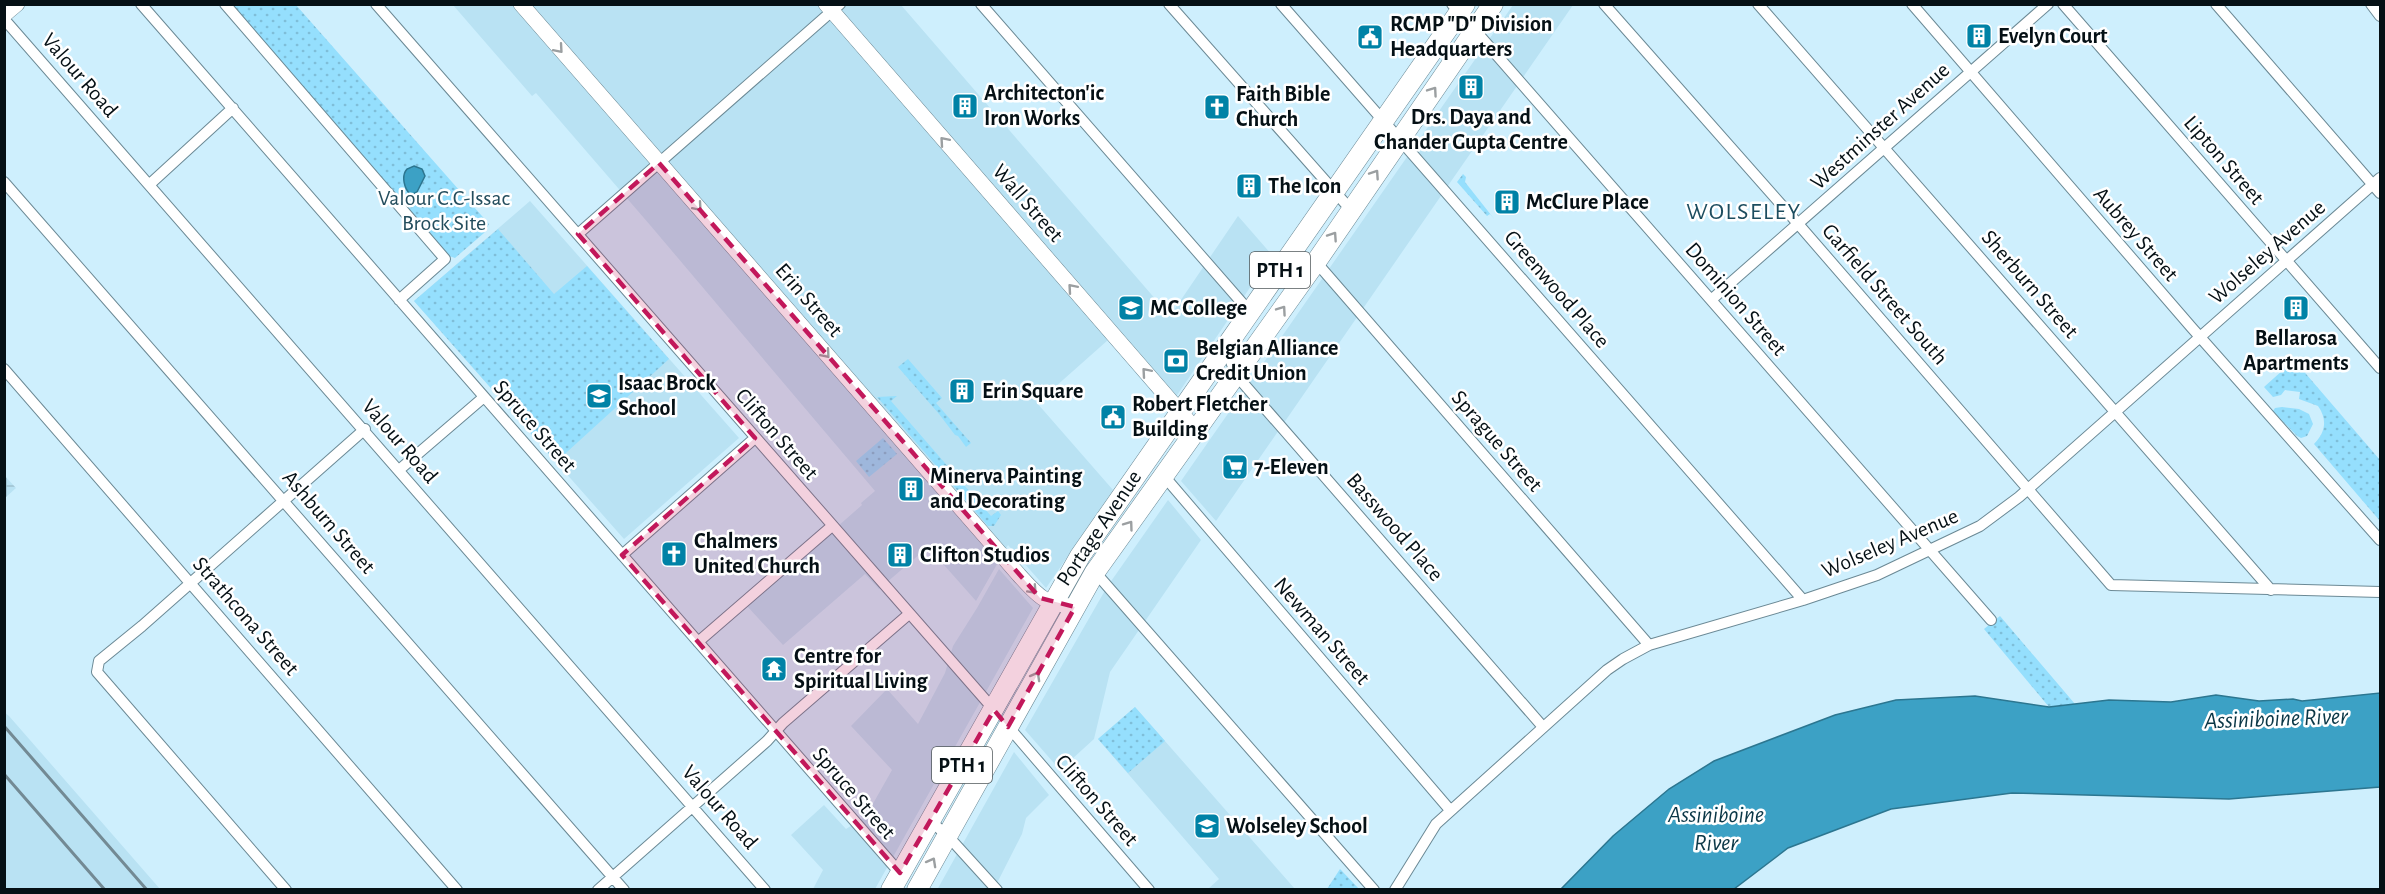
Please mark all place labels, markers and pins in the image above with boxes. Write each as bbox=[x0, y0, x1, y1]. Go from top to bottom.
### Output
place label: RCMP "D" Division Headquarters bbox=[1390, 13, 1552, 60]
building icon: Evelyn Court bbox=[1964, 21, 1994, 51]
public building icon: RCMP "D" Division Headquarters bbox=[1355, 22, 1385, 52]
place label: Evelyn Court bbox=[1998, 25, 2108, 48]
building icon: Drs. Daya and Chander Gupta Centre bbox=[1456, 72, 1486, 102]
place label: Architecton'ic Iron Works bbox=[984, 82, 1105, 129]
place label: Faith Bible Church bbox=[1236, 83, 1330, 130]
building icon: Architecton'ic Iron Works bbox=[950, 91, 980, 121]
church icon: Faith Bible Church bbox=[1202, 92, 1232, 122]
place label: Drs. Daya and Chander Gupta Centre bbox=[1374, 106, 1568, 153]
building icon: The Icon bbox=[1234, 171, 1264, 201]
place label: The Icon bbox=[1268, 175, 1341, 197]
building icon: McClure Place bbox=[1492, 187, 1522, 217]
place label: McClure Place bbox=[1526, 191, 1649, 213]
school or university icon: MC College bbox=[1116, 293, 1146, 323]
building icon: Bellarosa Apartments bbox=[2281, 293, 2311, 323]
place label: MC College bbox=[1150, 297, 1247, 319]
place label: Bellarosa Apartments bbox=[2243, 327, 2349, 374]
place label: Belgian Alliance Credit Union bbox=[1196, 337, 1339, 384]
bank icon: Belgian Alliance Credit Union bbox=[1161, 346, 1191, 376]
place label: Isaac Brock School bbox=[618, 372, 716, 419]
building icon: Erin Square bbox=[947, 376, 977, 406]
place label: Erin Square bbox=[982, 380, 1083, 402]
school or university icon: Isaac Brock School bbox=[584, 381, 614, 411]
place label: Robert Fletcher Building bbox=[1132, 393, 1268, 440]
public building icon: Robert Fletcher Building bbox=[1098, 402, 1128, 432]
supermarket icon: 7-Eleven bbox=[1220, 452, 1250, 482]
place label: 7-Eleven bbox=[1254, 456, 1329, 478]
place label: Minerva Painting and Decorating bbox=[930, 465, 1083, 512]
building icon: Minerva Painting and Decorating bbox=[896, 474, 926, 504]
place label: Chalmers United Church bbox=[694, 530, 820, 577]
church icon: Chalmers United Church bbox=[659, 539, 689, 569]
building icon: Clifton Studios bbox=[885, 540, 915, 570]
place label: Clifton Studios bbox=[920, 544, 1050, 566]
place label: Centre for Spiritual Living bbox=[794, 645, 929, 692]
temple icon: Centre for Spiritual Living bbox=[759, 654, 789, 684]
school or university icon: Wolseley School bbox=[1192, 811, 1222, 841]
place label: Wolseley School bbox=[1226, 815, 1368, 838]

